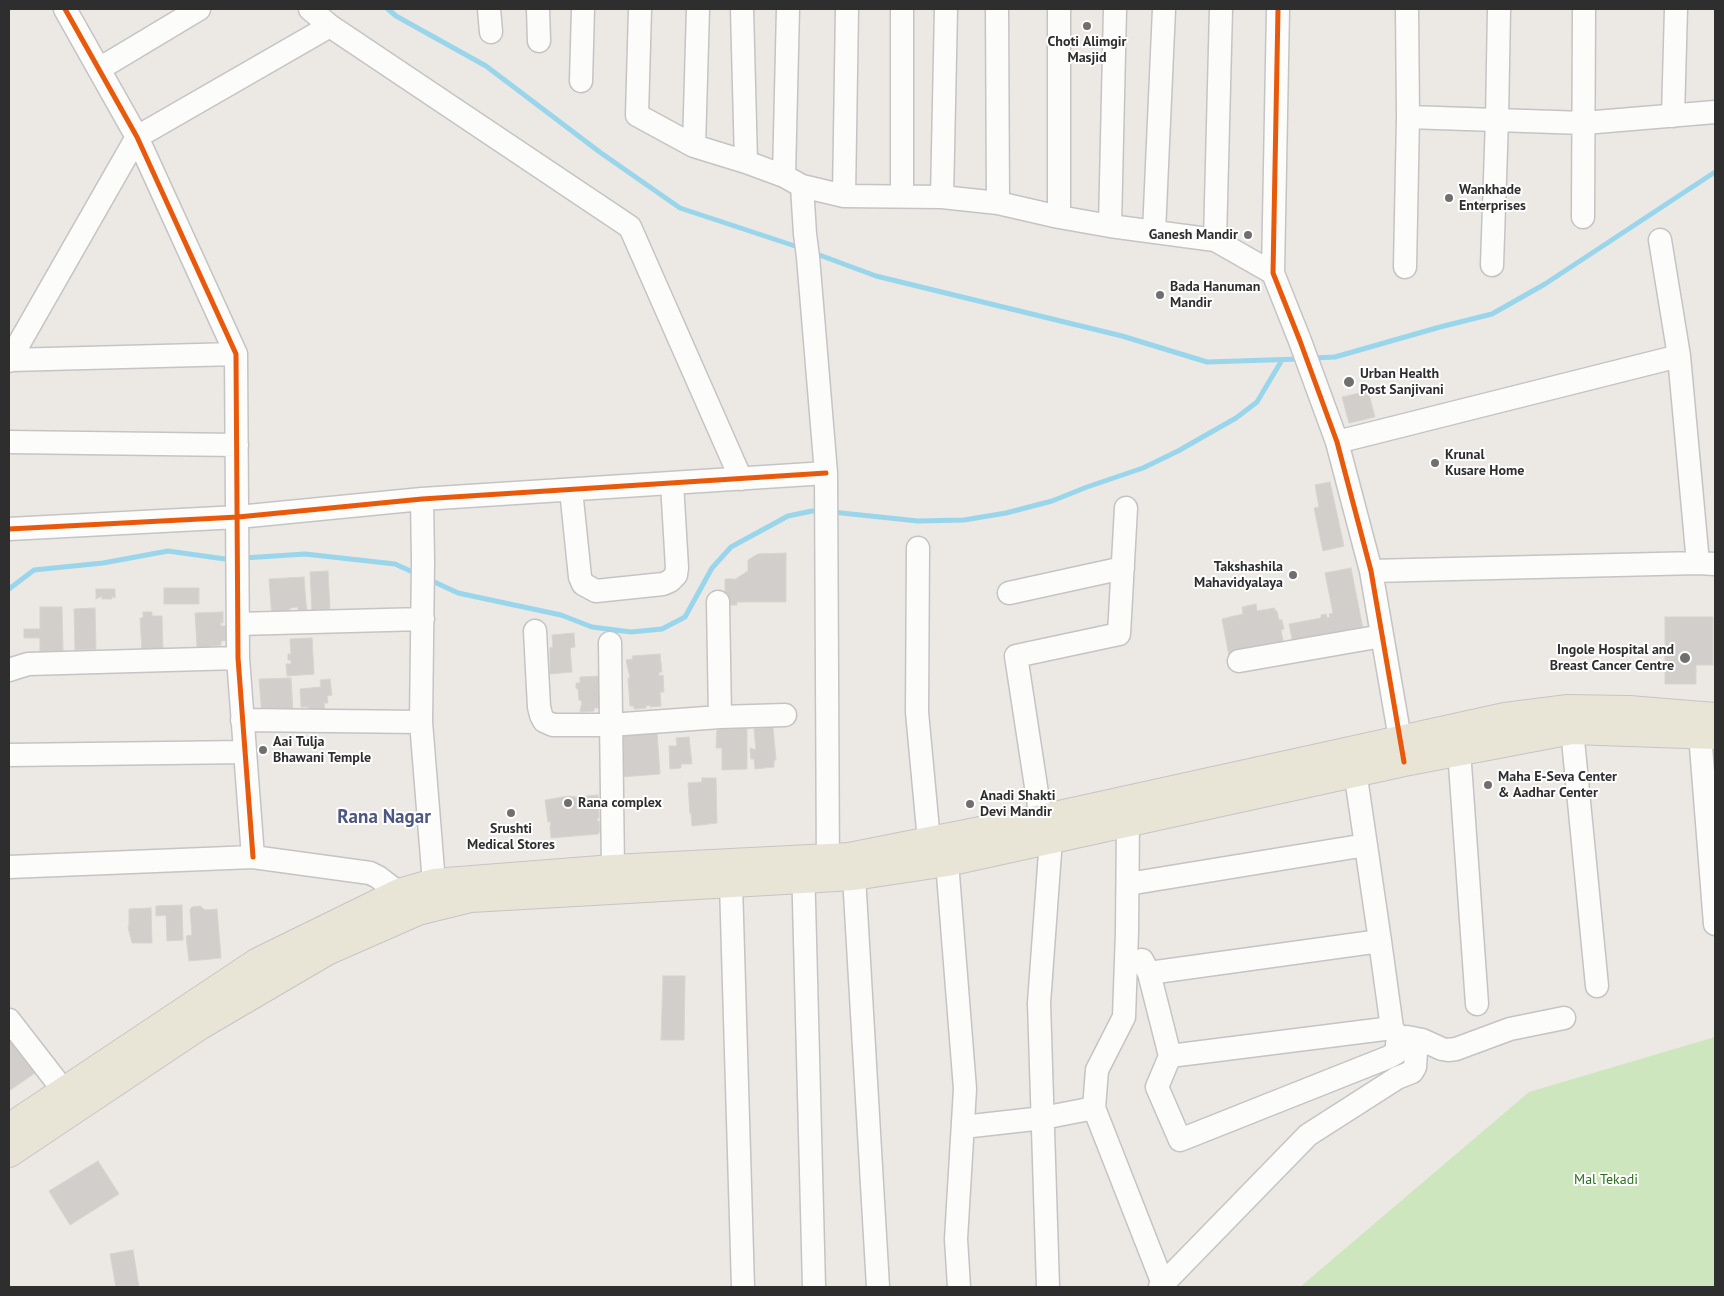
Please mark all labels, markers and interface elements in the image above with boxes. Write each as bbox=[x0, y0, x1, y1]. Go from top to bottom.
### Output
marker: Choti Alimgir Masjid bbox=[1081, 20, 1093, 32]
place label: Choti Alimgir Masjid bbox=[1048, 34, 1126, 66]
place label: Wankhade Enterprises bbox=[1459, 182, 1526, 214]
marker: Wankhade Enterprises bbox=[1443, 192, 1455, 204]
place label: Ganesh Mandir bbox=[1149, 227, 1238, 243]
marker: Ganesh Mandir bbox=[1242, 229, 1254, 241]
place label: Bada Hanuman Mandir bbox=[1170, 279, 1260, 312]
marker: Bada Hanuman Mandir bbox=[1154, 289, 1166, 301]
place label: Urban Health Post Sanjivani bbox=[1360, 366, 1444, 398]
marker: Urban Health Post Sanjivani bbox=[1342, 375, 1356, 389]
place label: Krunal Kusare Home bbox=[1445, 447, 1524, 480]
marker: Krunal Kusare Home bbox=[1429, 457, 1441, 469]
place label: Takshashila Mahavidyalaya bbox=[1194, 559, 1283, 592]
marker: Takshashila Mahavidyalaya bbox=[1287, 569, 1299, 581]
place label: Ingole Hospital and Breast Cancer Centre bbox=[1550, 642, 1674, 674]
marker: Ingole Hospital and Breast Cancer Centre bbox=[1678, 651, 1692, 665]
place label: Aai Tulja Bhawani Temple bbox=[273, 734, 371, 766]
marker: Aai Tulja Bhawani Temple bbox=[257, 744, 269, 756]
place label: Maha E-Seva Center & Aadhar Center bbox=[1498, 769, 1617, 802]
marker: Maha E-Seva Center & Aadhar Center bbox=[1482, 779, 1494, 791]
place label: Anadi Shakti Devi Mandir bbox=[980, 788, 1055, 820]
place label: Rana complex bbox=[578, 795, 662, 811]
marker: Rana complex bbox=[562, 797, 574, 809]
marker: Anadi Shakti Devi Mandir bbox=[964, 798, 976, 810]
district label: Rana Nagar bbox=[337, 807, 431, 829]
marker: Srushti Medical Stores bbox=[505, 807, 517, 819]
place label: Srushti Medical Stores bbox=[467, 821, 555, 854]
park label: Mal Tekadi bbox=[1574, 1172, 1638, 1188]

